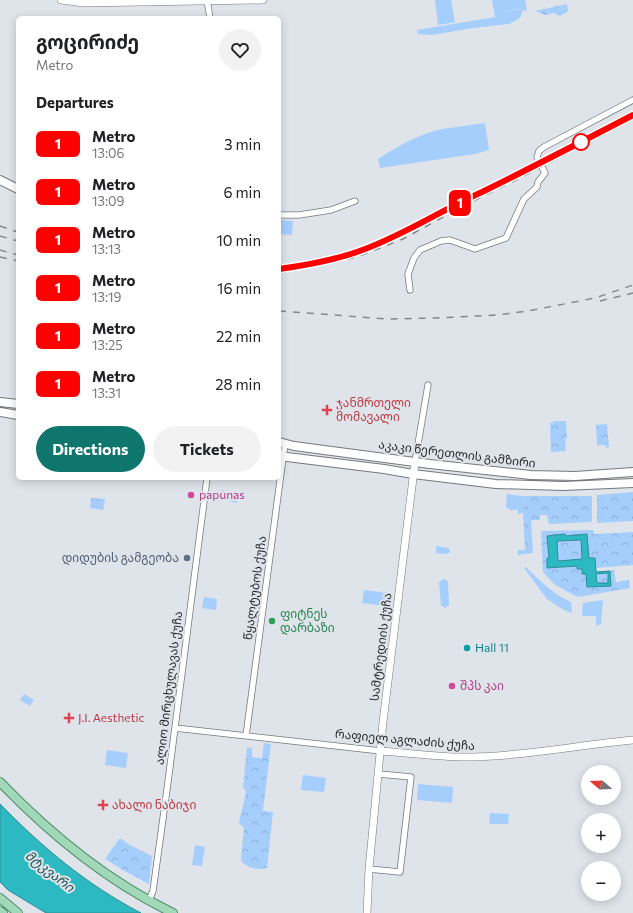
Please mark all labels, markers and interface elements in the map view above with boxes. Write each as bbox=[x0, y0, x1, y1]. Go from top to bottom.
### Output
button: heart bbox=[219, 29, 261, 71]
text: გოცირიძე bbox=[36, 30, 139, 53]
text: Metro bbox=[36, 57, 73, 73]
text: Departures bbox=[36, 93, 114, 111]
text: Metro bbox=[92, 127, 135, 145]
unlabelled marker bbox=[572, 133, 590, 151]
text: 1 bbox=[55, 135, 61, 152]
text: 3 min bbox=[224, 135, 261, 153]
text: 13:06 bbox=[92, 145, 124, 161]
text: Metro bbox=[92, 175, 135, 193]
text: 1 bbox=[55, 183, 61, 200]
text: 6 min bbox=[223, 183, 261, 201]
line badge: 1 bbox=[447, 190, 473, 216]
text: 13:09 bbox=[92, 193, 124, 209]
text: 1 bbox=[457, 194, 463, 211]
text: Metro bbox=[92, 223, 135, 241]
text: 1 bbox=[55, 231, 61, 248]
text: 10 min bbox=[216, 231, 261, 249]
text: 13:13 bbox=[92, 241, 121, 257]
text: Metro bbox=[92, 271, 135, 289]
text: 1 bbox=[55, 279, 61, 296]
text: 16 min bbox=[217, 279, 261, 297]
text: 13:19 bbox=[92, 289, 122, 305]
text: Metro bbox=[92, 319, 135, 337]
text: 1 bbox=[55, 327, 61, 344]
text: 22 min bbox=[216, 327, 261, 345]
text: 13:25 bbox=[92, 337, 123, 353]
text: Metro bbox=[92, 367, 135, 385]
text: 1 bbox=[55, 375, 61, 392]
text: 28 min bbox=[215, 375, 261, 393]
text: 13:31 bbox=[92, 385, 121, 401]
place label: ჯანმრთელი მომავალი bbox=[336, 395, 411, 425]
marker: ჯანმრთელი მომავალი bbox=[321, 404, 333, 416]
button: Directions bbox=[36, 426, 145, 472]
button: Tickets bbox=[153, 426, 261, 472]
street label: აკაკი წერეთლის გამზირი bbox=[377, 436, 537, 472]
place label: papunas bbox=[199, 487, 245, 501]
marker: papunas bbox=[186, 490, 196, 500]
street label: წყალტუბოს ქუჩა bbox=[240, 535, 270, 641]
place label: დიდუბის გამგეობა bbox=[62, 550, 179, 566]
marker: დიდუბის გამგეობა bbox=[182, 553, 192, 563]
street label: სამტრედიის ქუჩა bbox=[366, 592, 396, 702]
place label: ფიტნეს დარბაზი bbox=[280, 606, 335, 636]
street label: ალიო მირცხულავას ქუჩა bbox=[152, 610, 186, 766]
marker: ფიტნეს დარბაზი bbox=[267, 616, 277, 626]
place label: Hall 11 bbox=[475, 640, 509, 654]
marker: Hall 11 bbox=[462, 643, 472, 653]
place label: შპს კაი bbox=[460, 678, 504, 693]
marker: შპს კაი bbox=[447, 681, 457, 691]
place label: J.I. Aesthetic bbox=[78, 710, 145, 725]
marker: J.I. Aesthetic bbox=[63, 712, 75, 724]
street label: რაფიელ აგლაძის ქუჩა bbox=[334, 726, 476, 754]
north arrow bbox=[581, 765, 621, 805]
map controls bbox=[581, 765, 621, 901]
place label: ახალი ნაბიჯი bbox=[112, 797, 196, 813]
marker: ახალი ნაბიჯი bbox=[97, 799, 109, 811]
button: + bbox=[581, 813, 621, 853]
water label: მტკვარი bbox=[22, 847, 78, 896]
button: − bbox=[581, 861, 621, 901]

